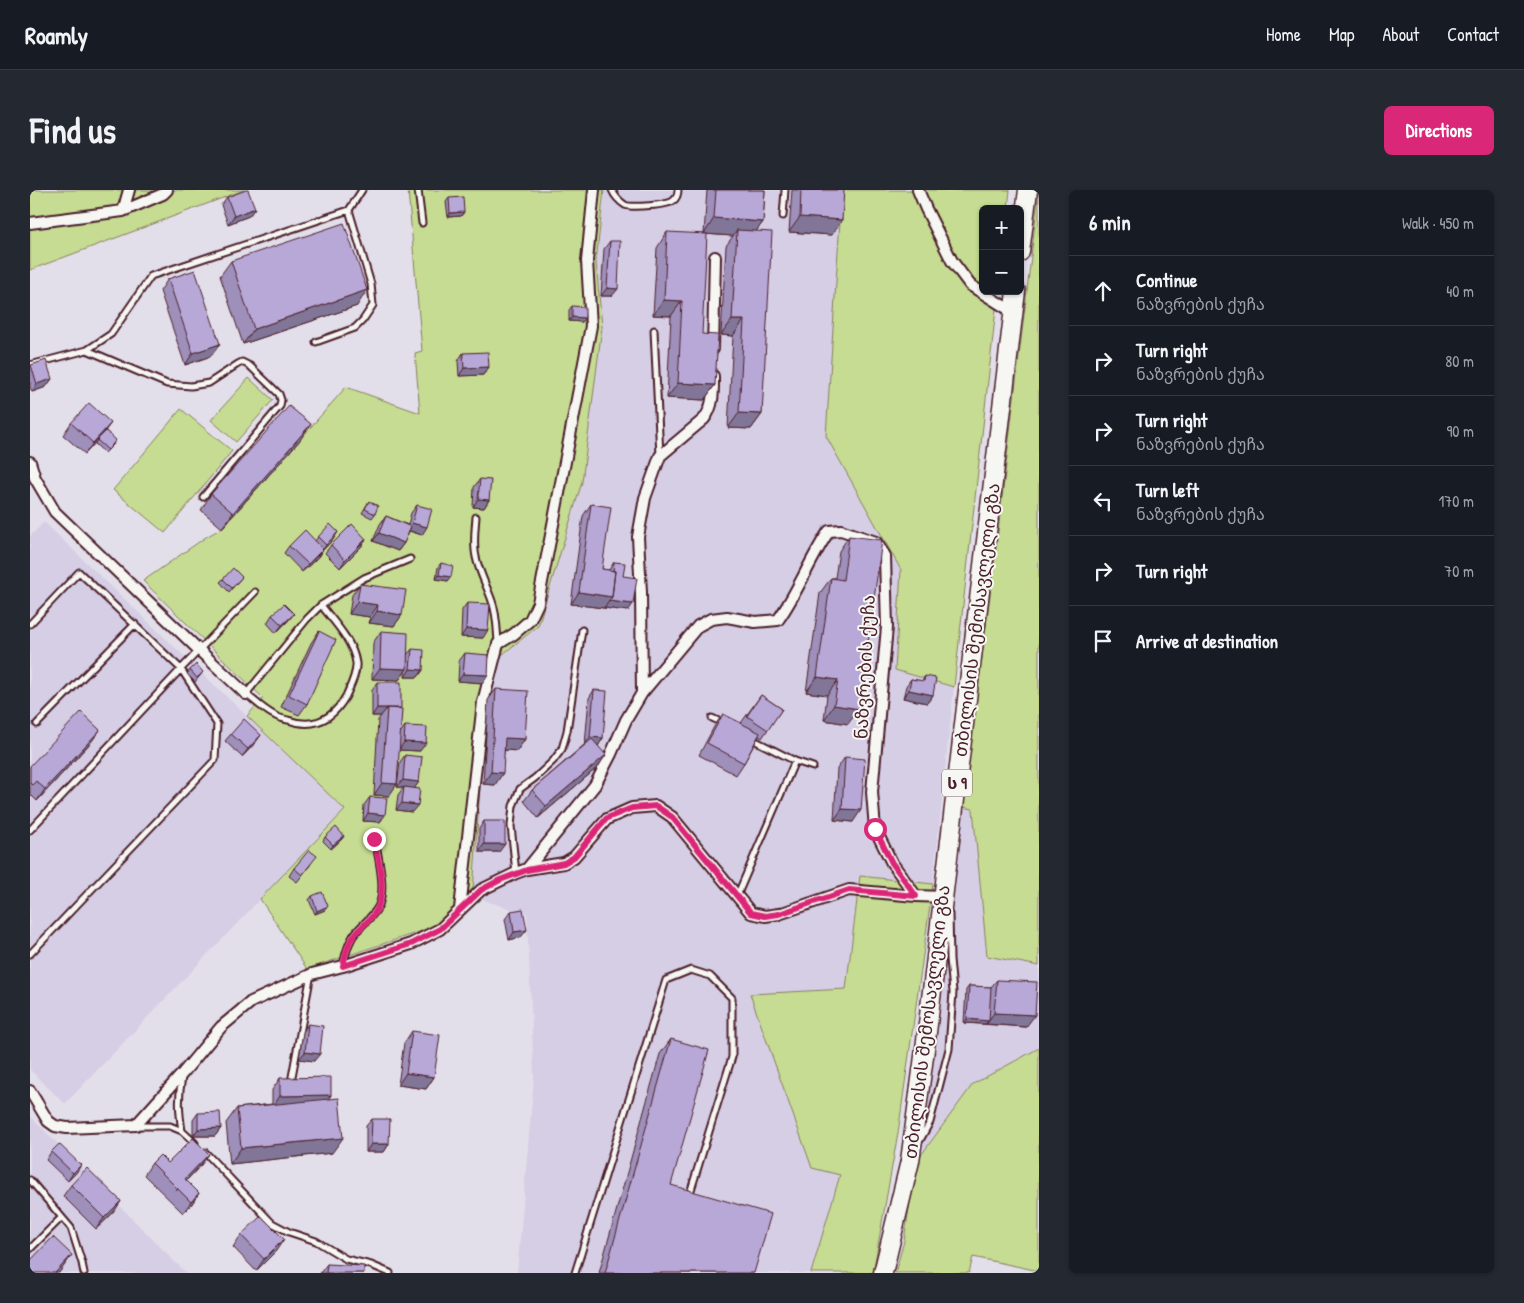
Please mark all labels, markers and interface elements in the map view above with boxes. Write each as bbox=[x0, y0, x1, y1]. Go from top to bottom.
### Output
text: Roamly bbox=[25, 19, 88, 51]
text: Home bbox=[1266, 22, 1301, 47]
text: Map bbox=[1329, 22, 1354, 47]
text: About bbox=[1382, 22, 1419, 47]
text: Contact bbox=[1447, 22, 1499, 47]
button: Directions bbox=[1384, 106, 1494, 155]
text: Find us bbox=[30, 107, 116, 154]
map controls bbox=[979, 205, 1024, 295]
button: + bbox=[979, 205, 1024, 250]
text: 6 min bbox=[1089, 208, 1131, 237]
text: Walk · 450 m bbox=[1402, 212, 1474, 234]
button: − bbox=[979, 250, 1024, 295]
text: Continue bbox=[1136, 267, 1197, 293]
icon: ahead bbox=[1089, 277, 1117, 305]
text: 40 m bbox=[1446, 280, 1474, 302]
text: ნაზვრების ქუჩა bbox=[1136, 293, 1265, 315]
text: Turn right bbox=[1136, 337, 1207, 363]
icon: right bbox=[1089, 347, 1117, 375]
text: 80 m bbox=[1445, 350, 1474, 372]
text: ნაზვრების ქუჩა bbox=[1136, 363, 1265, 385]
text: Turn right bbox=[1136, 407, 1207, 433]
icon: right bbox=[1089, 417, 1117, 445]
text: 90 m bbox=[1446, 420, 1474, 442]
text: ნაზვრების ქუჩა bbox=[1136, 433, 1265, 455]
text: Turn left bbox=[1136, 477, 1199, 503]
street label: თბილისის შემოსავლელი გზა bbox=[947, 482, 1006, 758]
icon: left bbox=[1089, 487, 1117, 515]
text: 170 m bbox=[1439, 490, 1474, 512]
text: ნაზვრების ქუჩა bbox=[1136, 503, 1265, 525]
icon: right bbox=[1089, 557, 1117, 585]
text: Turn right bbox=[1136, 558, 1207, 584]
text: 70 m bbox=[1444, 560, 1474, 582]
street label: ნაზვრების ქუჩა bbox=[848, 594, 881, 740]
icon: arrive bbox=[1089, 627, 1117, 655]
text: Arrive at destination bbox=[1136, 628, 1278, 654]
road number: ს 9 bbox=[942, 770, 972, 796]
route start bbox=[864, 818, 887, 841]
route end bbox=[363, 828, 386, 851]
street label: თბილისის შემოსავლელი გზა bbox=[897, 884, 956, 1160]

